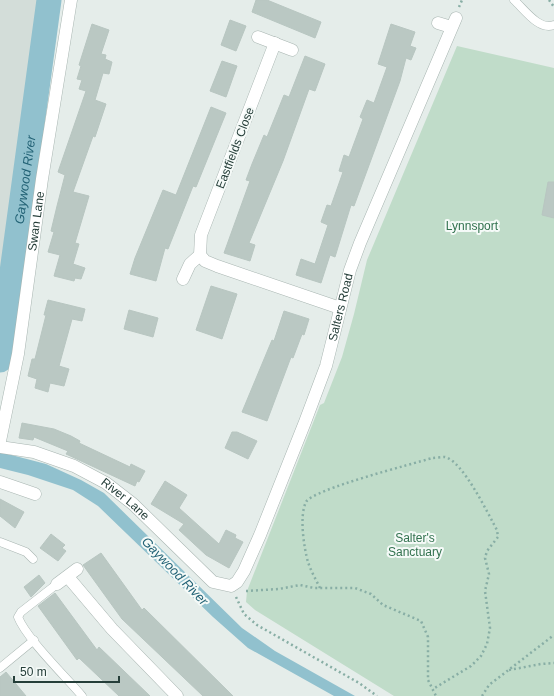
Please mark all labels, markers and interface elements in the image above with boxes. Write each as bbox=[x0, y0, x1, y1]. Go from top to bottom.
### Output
street label: Eastfields Close bbox=[213, 105, 257, 191]
water label: Gaywood River bbox=[11, 134, 38, 225]
street label: Swan Lane bbox=[25, 190, 47, 252]
park label: Lynnsport bbox=[446, 219, 499, 233]
street label: Salters Road bbox=[325, 272, 356, 343]
street label: River Lane bbox=[99, 475, 152, 523]
park label: Salter's Sanctuary bbox=[388, 531, 442, 559]
water label: Gaywood River bbox=[139, 534, 212, 609]
scale bar bbox=[14, 658, 119, 684]
text: 50 m bbox=[20, 665, 47, 679]

